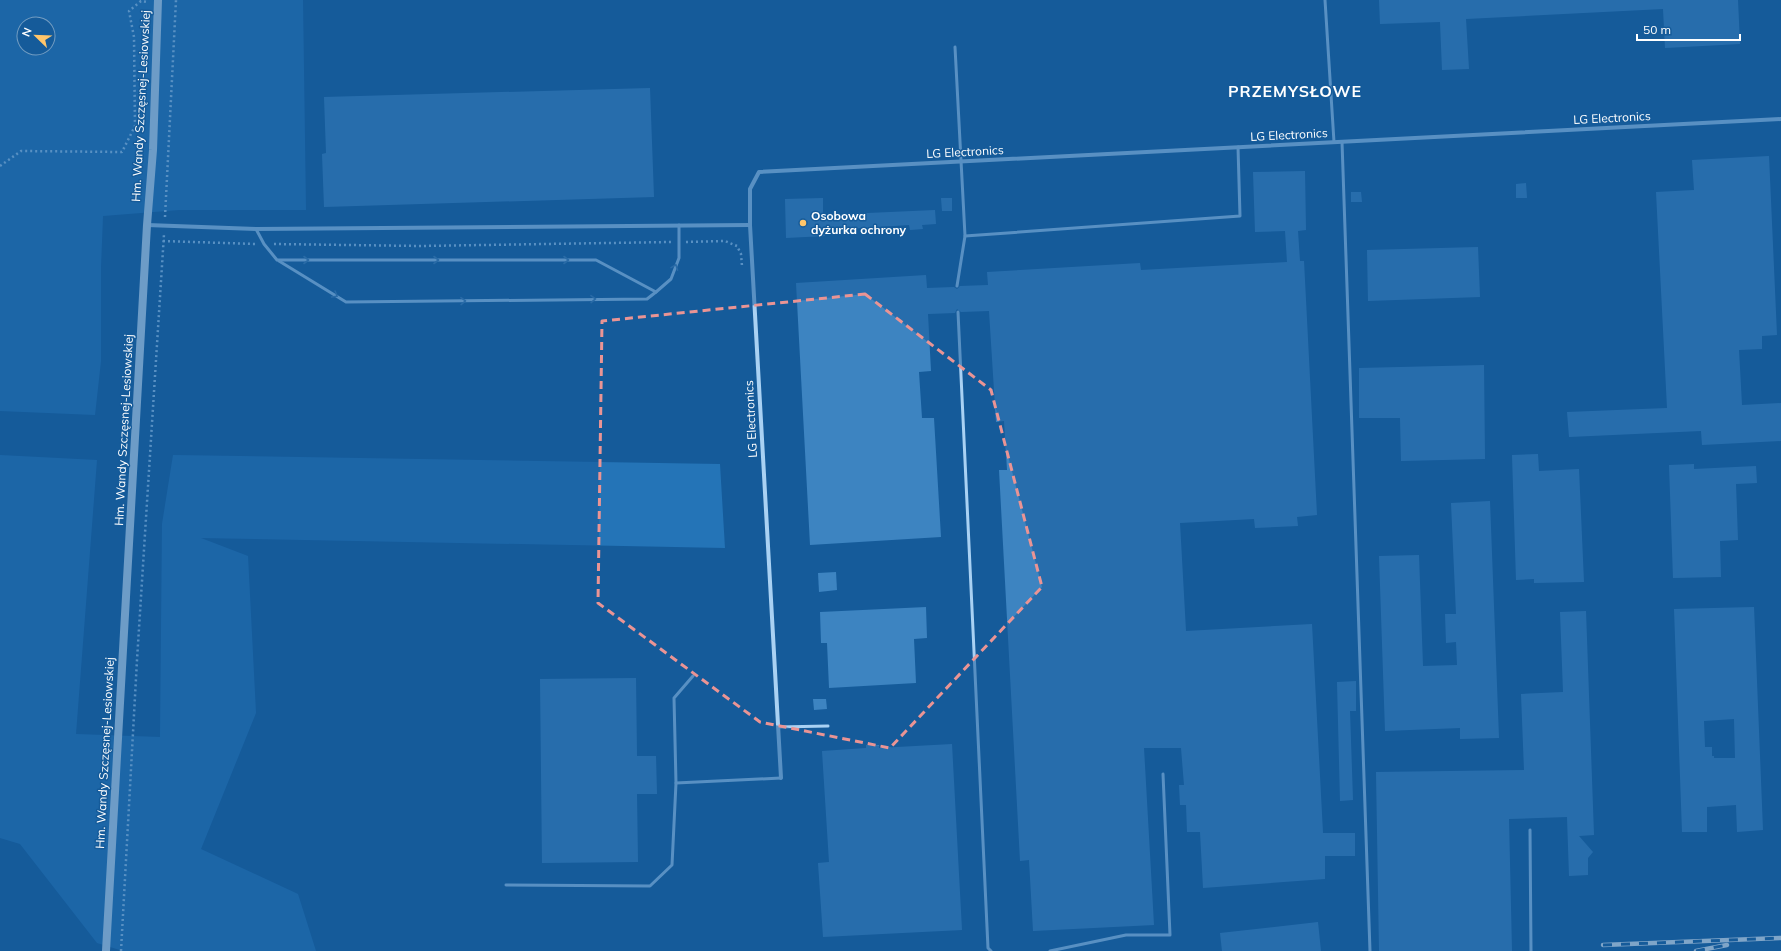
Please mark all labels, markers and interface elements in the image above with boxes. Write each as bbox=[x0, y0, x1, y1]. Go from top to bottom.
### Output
street label: Hm. Wandy Szczęsnej-Lesiowskiej bbox=[128, 10, 153, 202]
north arrow bbox=[16, 16, 56, 56]
scale bar bbox=[1637, 16, 1740, 42]
text: 50 m bbox=[1643, 22, 1671, 37]
text: N bbox=[19, 26, 35, 39]
district label: PRZEMYSŁOWE bbox=[1228, 81, 1362, 101]
street label: LG Electronics bbox=[1573, 108, 1651, 127]
street label: LG Electronics bbox=[1250, 125, 1328, 144]
street label: LG Electronics bbox=[926, 142, 1004, 161]
place label: Osobowa dyżurka ochrony bbox=[811, 208, 907, 237]
marker: Osobowa dyżurka ochrony bbox=[798, 218, 808, 228]
one-way arrow bbox=[303, 256, 309, 264]
one-way arrow bbox=[433, 256, 439, 264]
one-way arrow bbox=[563, 256, 569, 264]
one-way arrow bbox=[670, 264, 678, 272]
one-way arrow bbox=[331, 291, 338, 298]
one-way arrow bbox=[590, 295, 596, 303]
one-way arrow bbox=[460, 297, 466, 305]
street label: Hm. Wandy Szczęsnej-Lesiowskiej bbox=[111, 334, 136, 526]
street label: LG Electronics bbox=[741, 380, 760, 458]
street label: Hm. Wandy Szczęsnej-Lesiowskiej bbox=[92, 657, 117, 849]

